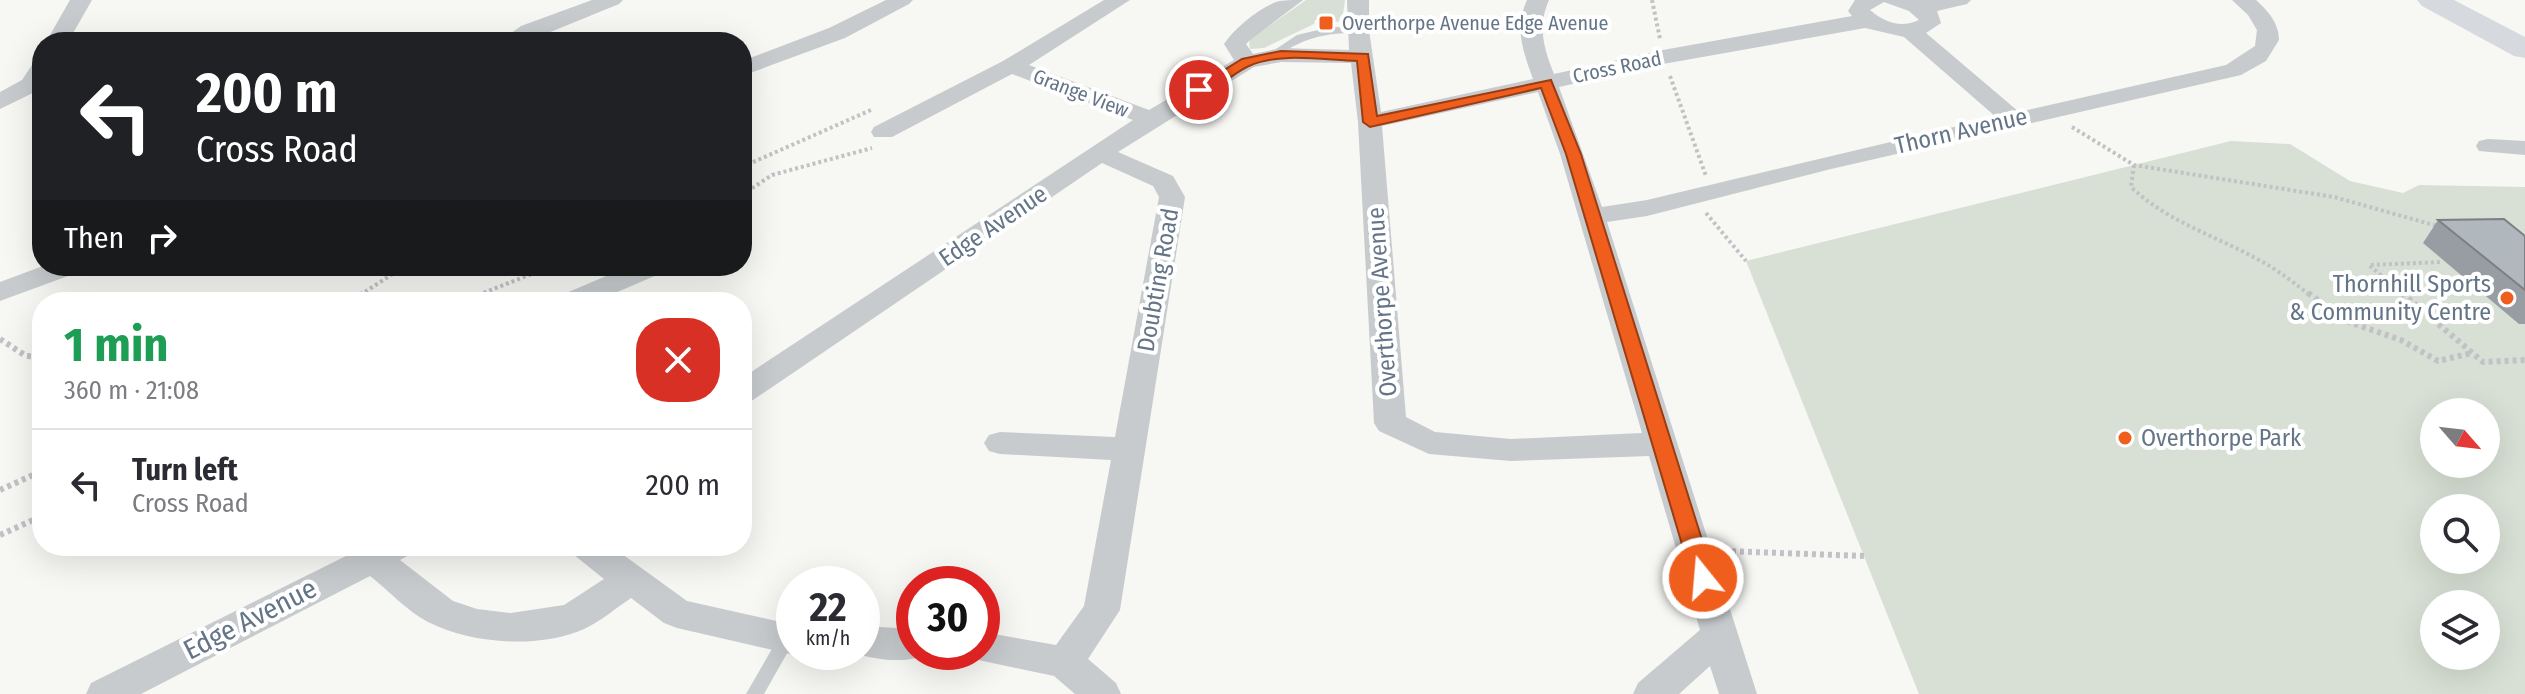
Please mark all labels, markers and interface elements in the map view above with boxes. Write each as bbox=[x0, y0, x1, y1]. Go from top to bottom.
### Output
place label: Overthorpe Avenue Edge Avenue bbox=[1342, 11, 1608, 35]
marker: Overthorpe Avenue Edge Avenue bbox=[1317, 14, 1335, 32]
street label: Cross Road bbox=[1571, 46, 1663, 88]
pin bbox=[1165, 56, 1233, 124]
text: 200 m bbox=[196, 60, 337, 127]
icon: left bbox=[64, 64, 168, 168]
street label: Grange View bbox=[1030, 64, 1132, 122]
icon: arrive bbox=[1177, 68, 1221, 112]
street label: Thorn Avenue bbox=[1892, 102, 2030, 160]
text: Cross Road bbox=[196, 128, 358, 172]
street label: Edge Avenue bbox=[934, 180, 1052, 272]
street label: Doubting Road bbox=[1132, 206, 1184, 354]
street label: Overthorpe Avenue bbox=[1361, 206, 1403, 398]
icon: right bbox=[140, 216, 184, 260]
text: Then bbox=[64, 220, 124, 256]
place label: Thornhill Sports & Community Centre bbox=[2289, 270, 2491, 326]
marker: Thornhill Sports & Community Centre bbox=[2498, 289, 2516, 307]
text: 1 min bbox=[64, 316, 169, 374]
button: close bbox=[636, 318, 720, 402]
text: 360 m · 21:08 bbox=[64, 375, 199, 406]
north arrow bbox=[2420, 398, 2500, 478]
map controls bbox=[2420, 398, 2500, 670]
place label: Overthorpe Park bbox=[2141, 424, 2302, 452]
marker: Overthorpe Park bbox=[2116, 429, 2134, 447]
text: Turn left bbox=[132, 452, 238, 488]
icon: left bbox=[64, 463, 108, 507]
text: 200 m bbox=[645, 467, 720, 503]
text: Cross Road bbox=[132, 488, 249, 519]
button: search bbox=[2420, 494, 2500, 574]
position arrow bbox=[1661, 536, 1745, 620]
speed limit sign: 30 bbox=[896, 566, 1000, 670]
street label: Edge Avenue bbox=[178, 571, 322, 667]
text: 22 bbox=[809, 584, 847, 632]
button: layers bbox=[2420, 590, 2500, 670]
text: km/h bbox=[806, 626, 850, 650]

